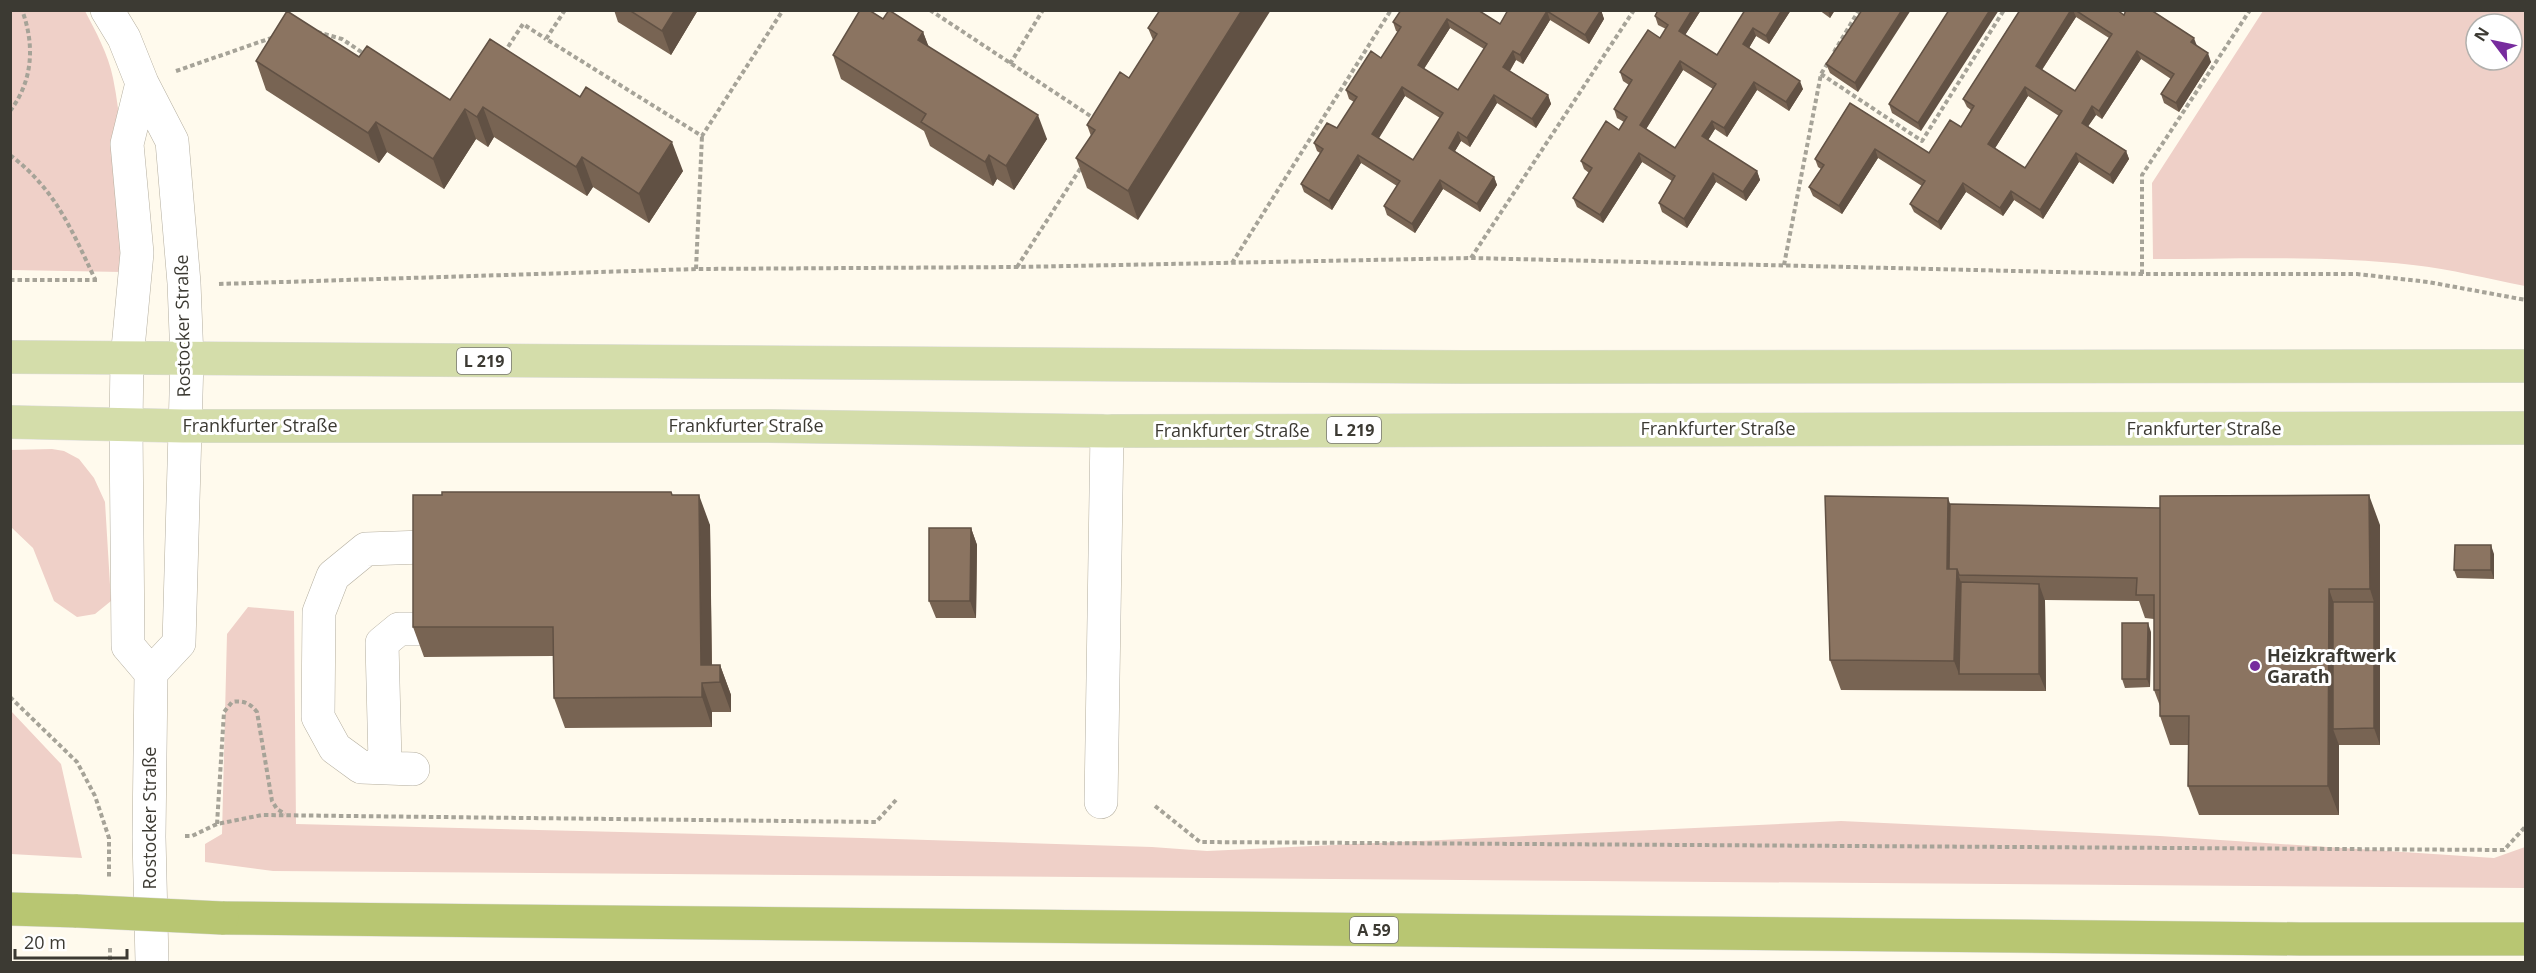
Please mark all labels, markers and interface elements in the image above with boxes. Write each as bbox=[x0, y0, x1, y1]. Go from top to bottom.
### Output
north arrow bbox=[2464, 12, 2524, 72]
text: N bbox=[2469, 23, 2494, 45]
street label: Rostocker Straße bbox=[169, 254, 195, 398]
road number: L 219 bbox=[457, 348, 511, 374]
street label: Frankfurter Straße bbox=[182, 413, 338, 437]
street label: Frankfurter Straße bbox=[668, 413, 824, 437]
street label: Frankfurter Straße bbox=[1640, 416, 1796, 440]
street label: Frankfurter Straße bbox=[2126, 416, 2282, 440]
road number: L 219 bbox=[1327, 417, 1381, 443]
street label: Frankfurter Straße bbox=[1154, 418, 1310, 442]
place label: Heizkraftwerk Garath bbox=[2267, 643, 2397, 688]
marker: Heizkraftwerk Garath bbox=[2248, 659, 2262, 673]
street label: Rostocker Straße bbox=[137, 747, 161, 889]
road number: A 59 bbox=[1350, 917, 1398, 943]
scale bar bbox=[15, 922, 128, 960]
text: 20 m bbox=[24, 930, 66, 954]

